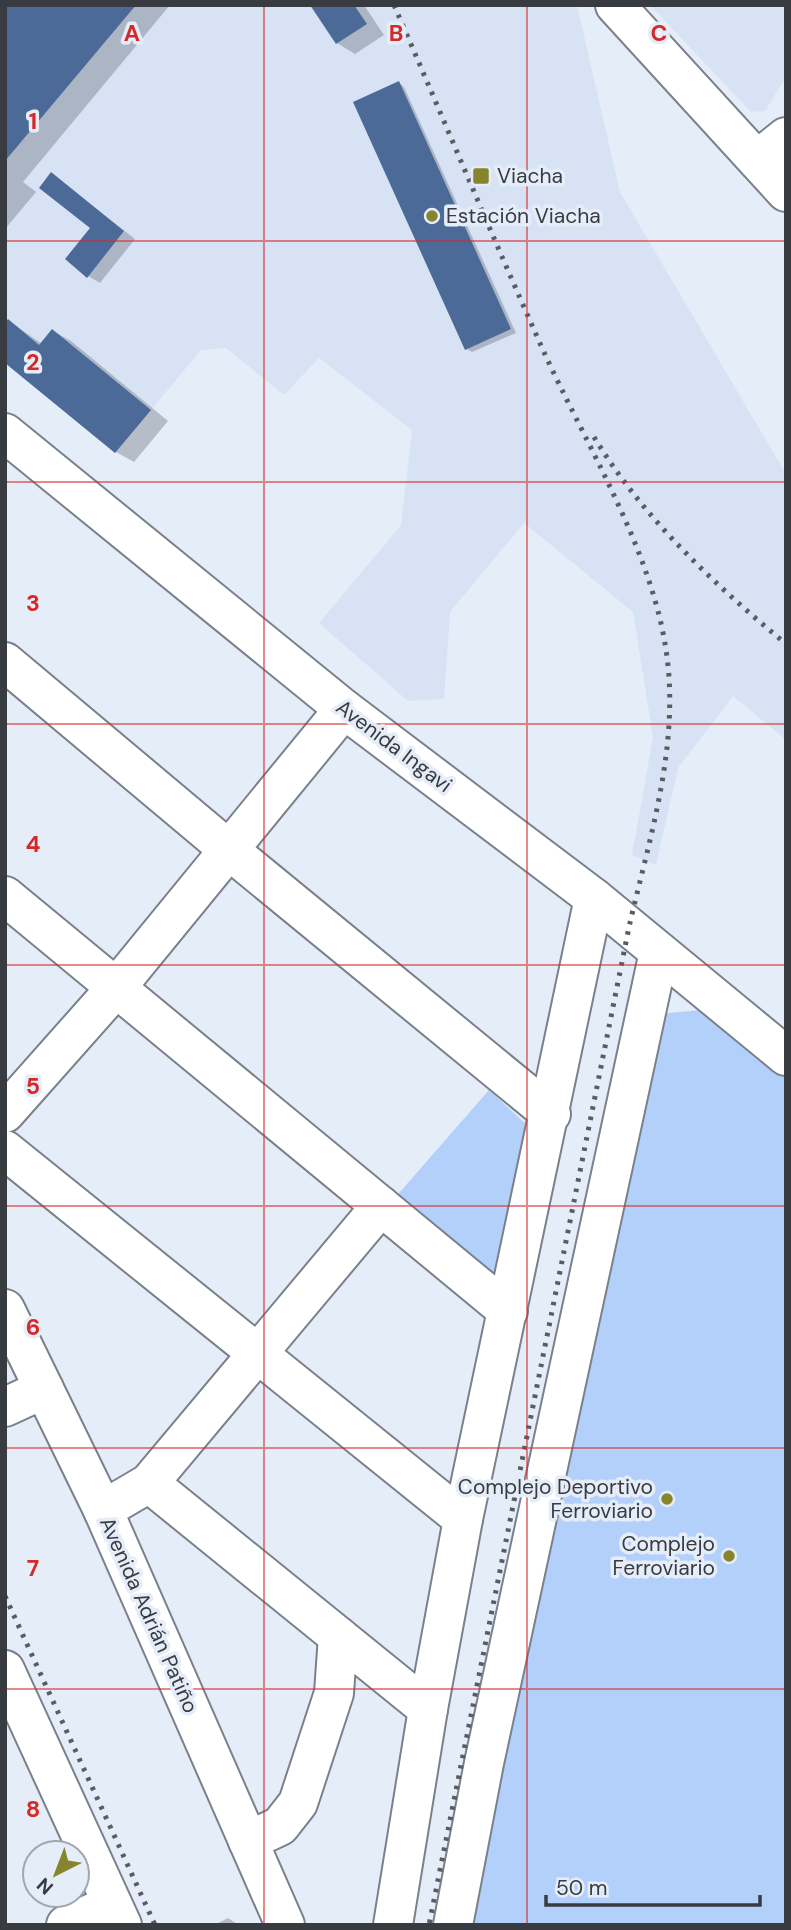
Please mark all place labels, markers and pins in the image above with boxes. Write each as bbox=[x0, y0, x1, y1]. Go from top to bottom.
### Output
place label: Viacha bbox=[497, 162, 563, 190]
marker: Viacha bbox=[471, 166, 491, 186]
place label: Estación Viacha bbox=[446, 202, 601, 230]
marker: Estación Viacha bbox=[424, 208, 440, 224]
place label: Complejo Deportivo Ferroviario bbox=[458, 1473, 653, 1525]
marker: Complejo Deportivo Ferroviario bbox=[659, 1491, 675, 1507]
place label: Complejo Ferroviario bbox=[612, 1530, 715, 1582]
marker: Complejo Ferroviario bbox=[721, 1548, 737, 1564]

